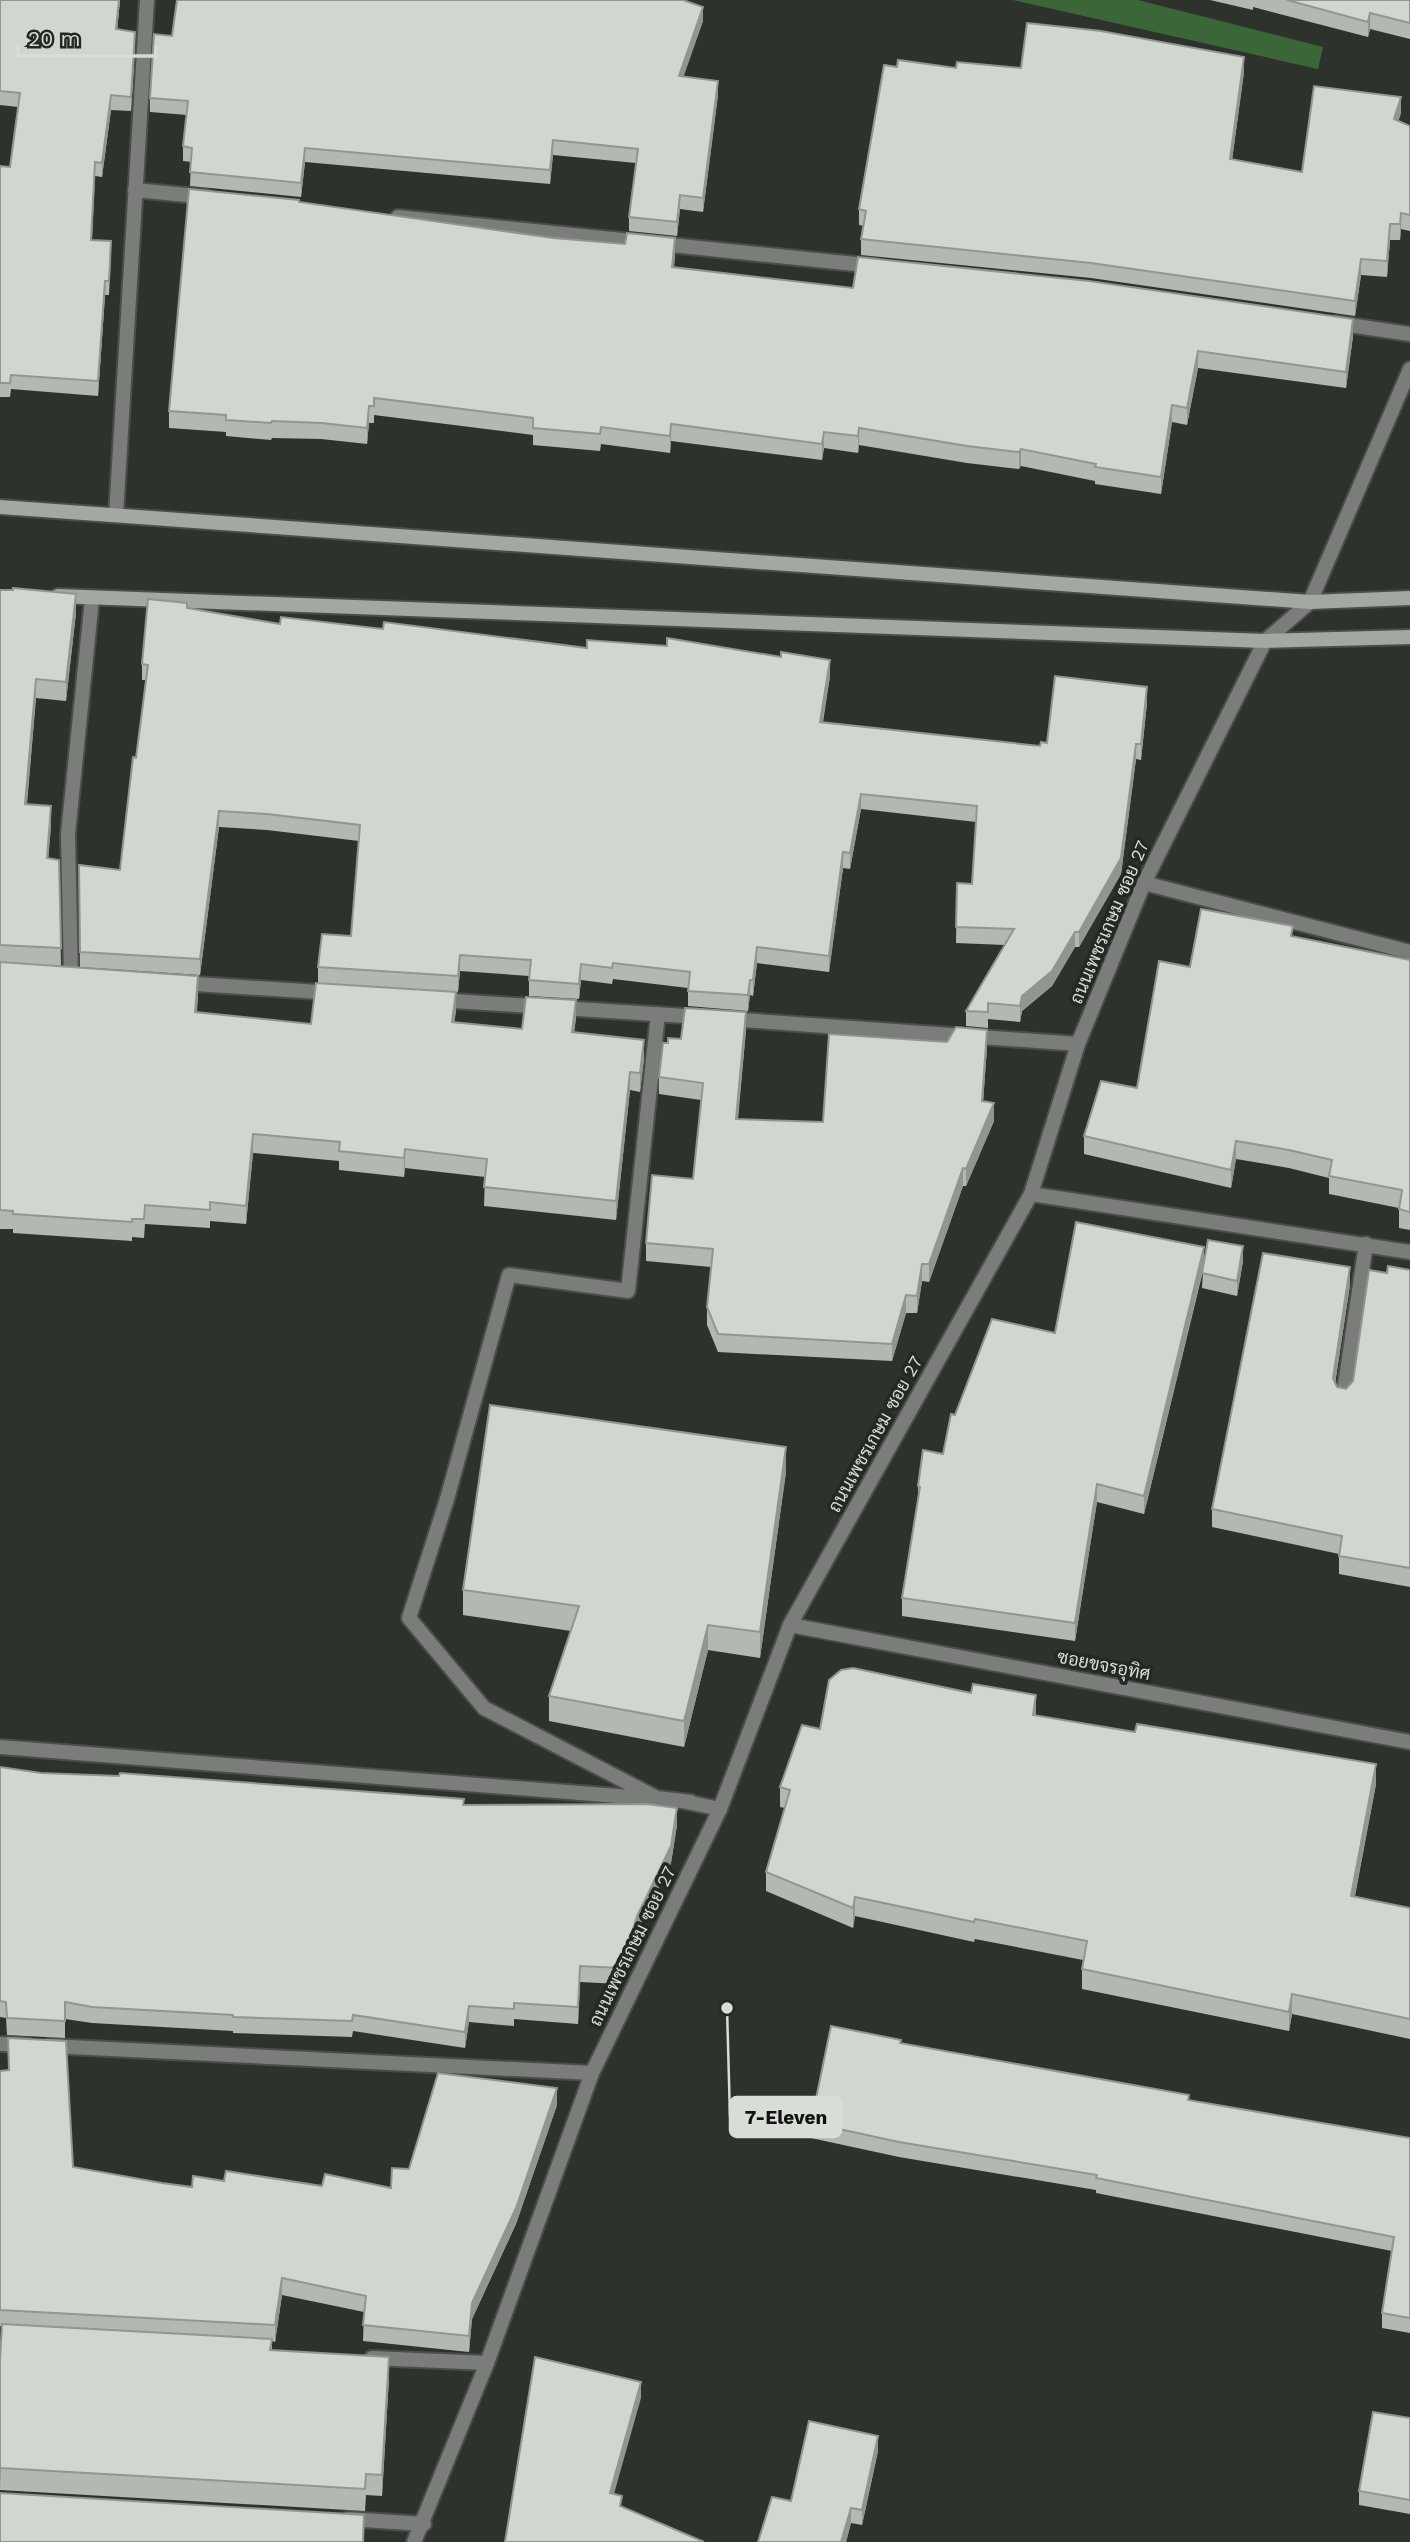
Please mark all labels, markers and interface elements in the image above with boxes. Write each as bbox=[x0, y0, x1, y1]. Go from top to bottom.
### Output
scale bar bbox=[18, 14, 156, 58]
text: 20 m bbox=[28, 26, 80, 51]
street label: ถนนเพชรเกษม ซอย 27 bbox=[1065, 837, 1153, 1007]
street label: ถนนเพชรเกษม ซอย 27 bbox=[823, 1352, 927, 1516]
street label: ซอยขจรอุทิศ bbox=[1055, 1646, 1152, 1686]
street label: ถนนเพชรเกษม ซอย 27 bbox=[584, 1863, 680, 2029]
callout: 7-Eleven bbox=[730, 2097, 841, 2137]
text: 7-Eleven bbox=[745, 2106, 827, 2129]

